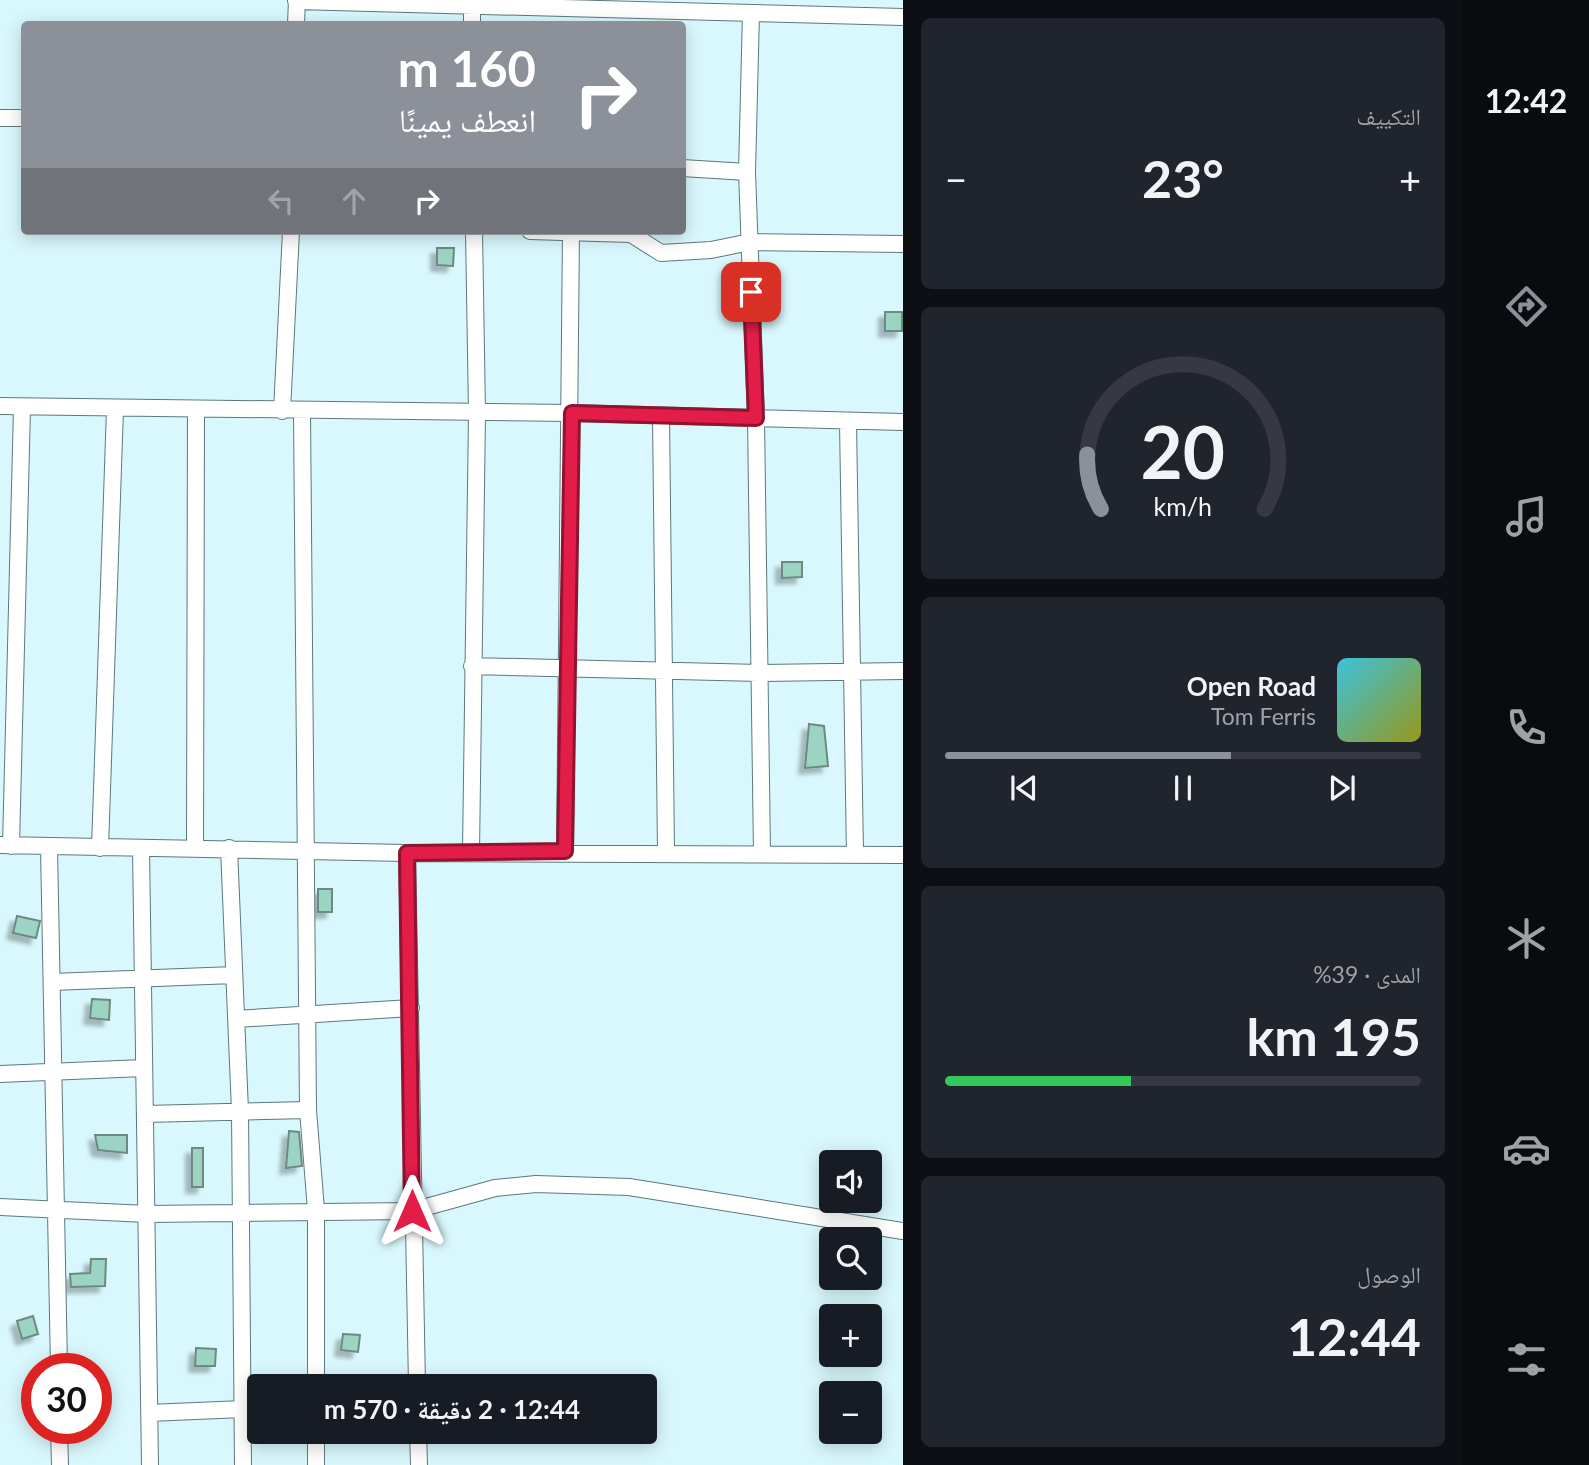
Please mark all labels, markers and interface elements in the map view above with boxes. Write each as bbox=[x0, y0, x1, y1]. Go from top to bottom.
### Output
text: 160 m bbox=[398, 39, 536, 97]
icon: right bbox=[560, 49, 651, 140]
text: 12:42 bbox=[1485, 81, 1567, 120]
text: انعطف يمينًا bbox=[399, 100, 536, 139]
text: التكييف bbox=[1356, 102, 1421, 130]
text: 23° bbox=[1142, 147, 1224, 209]
text: − bbox=[945, 156, 967, 202]
text: + bbox=[1399, 156, 1421, 202]
icon: left bbox=[262, 182, 300, 220]
icon: ahead bbox=[335, 182, 373, 220]
icon: right bbox=[408, 182, 446, 220]
pin bbox=[721, 262, 781, 322]
icon: arrive bbox=[732, 273, 770, 311]
icon: directions bbox=[1502, 282, 1551, 331]
text: 20 bbox=[1141, 408, 1225, 496]
text: km/h bbox=[1154, 491, 1212, 521]
icon: music bbox=[1502, 492, 1551, 541]
text: Open Road bbox=[1187, 670, 1316, 702]
text: Tom Ferris bbox=[1211, 702, 1316, 730]
icon: phone bbox=[1502, 703, 1551, 752]
icon: previous bbox=[1005, 769, 1043, 807]
icon: pause bbox=[1164, 769, 1202, 807]
icon: next bbox=[1323, 769, 1361, 807]
icon: climate bbox=[1502, 914, 1551, 963]
text: المدى · 39% bbox=[1313, 960, 1421, 988]
text: 195 km bbox=[1247, 1005, 1421, 1067]
icon: car bbox=[1502, 1124, 1551, 1173]
map controls bbox=[819, 1150, 882, 1444]
button: sound bbox=[819, 1150, 882, 1213]
position arrow bbox=[375, 1174, 449, 1248]
button: search bbox=[819, 1227, 882, 1290]
text: الوصول bbox=[1357, 1260, 1421, 1288]
button: + bbox=[819, 1304, 882, 1367]
text: 12:44 bbox=[1287, 1305, 1421, 1367]
icon: filters bbox=[1502, 1335, 1551, 1384]
speed limit sign: 30 bbox=[21, 1353, 112, 1444]
button: − bbox=[819, 1381, 882, 1444]
text: 12:44 · 2 دقيقة · 570 m bbox=[324, 1393, 580, 1425]

